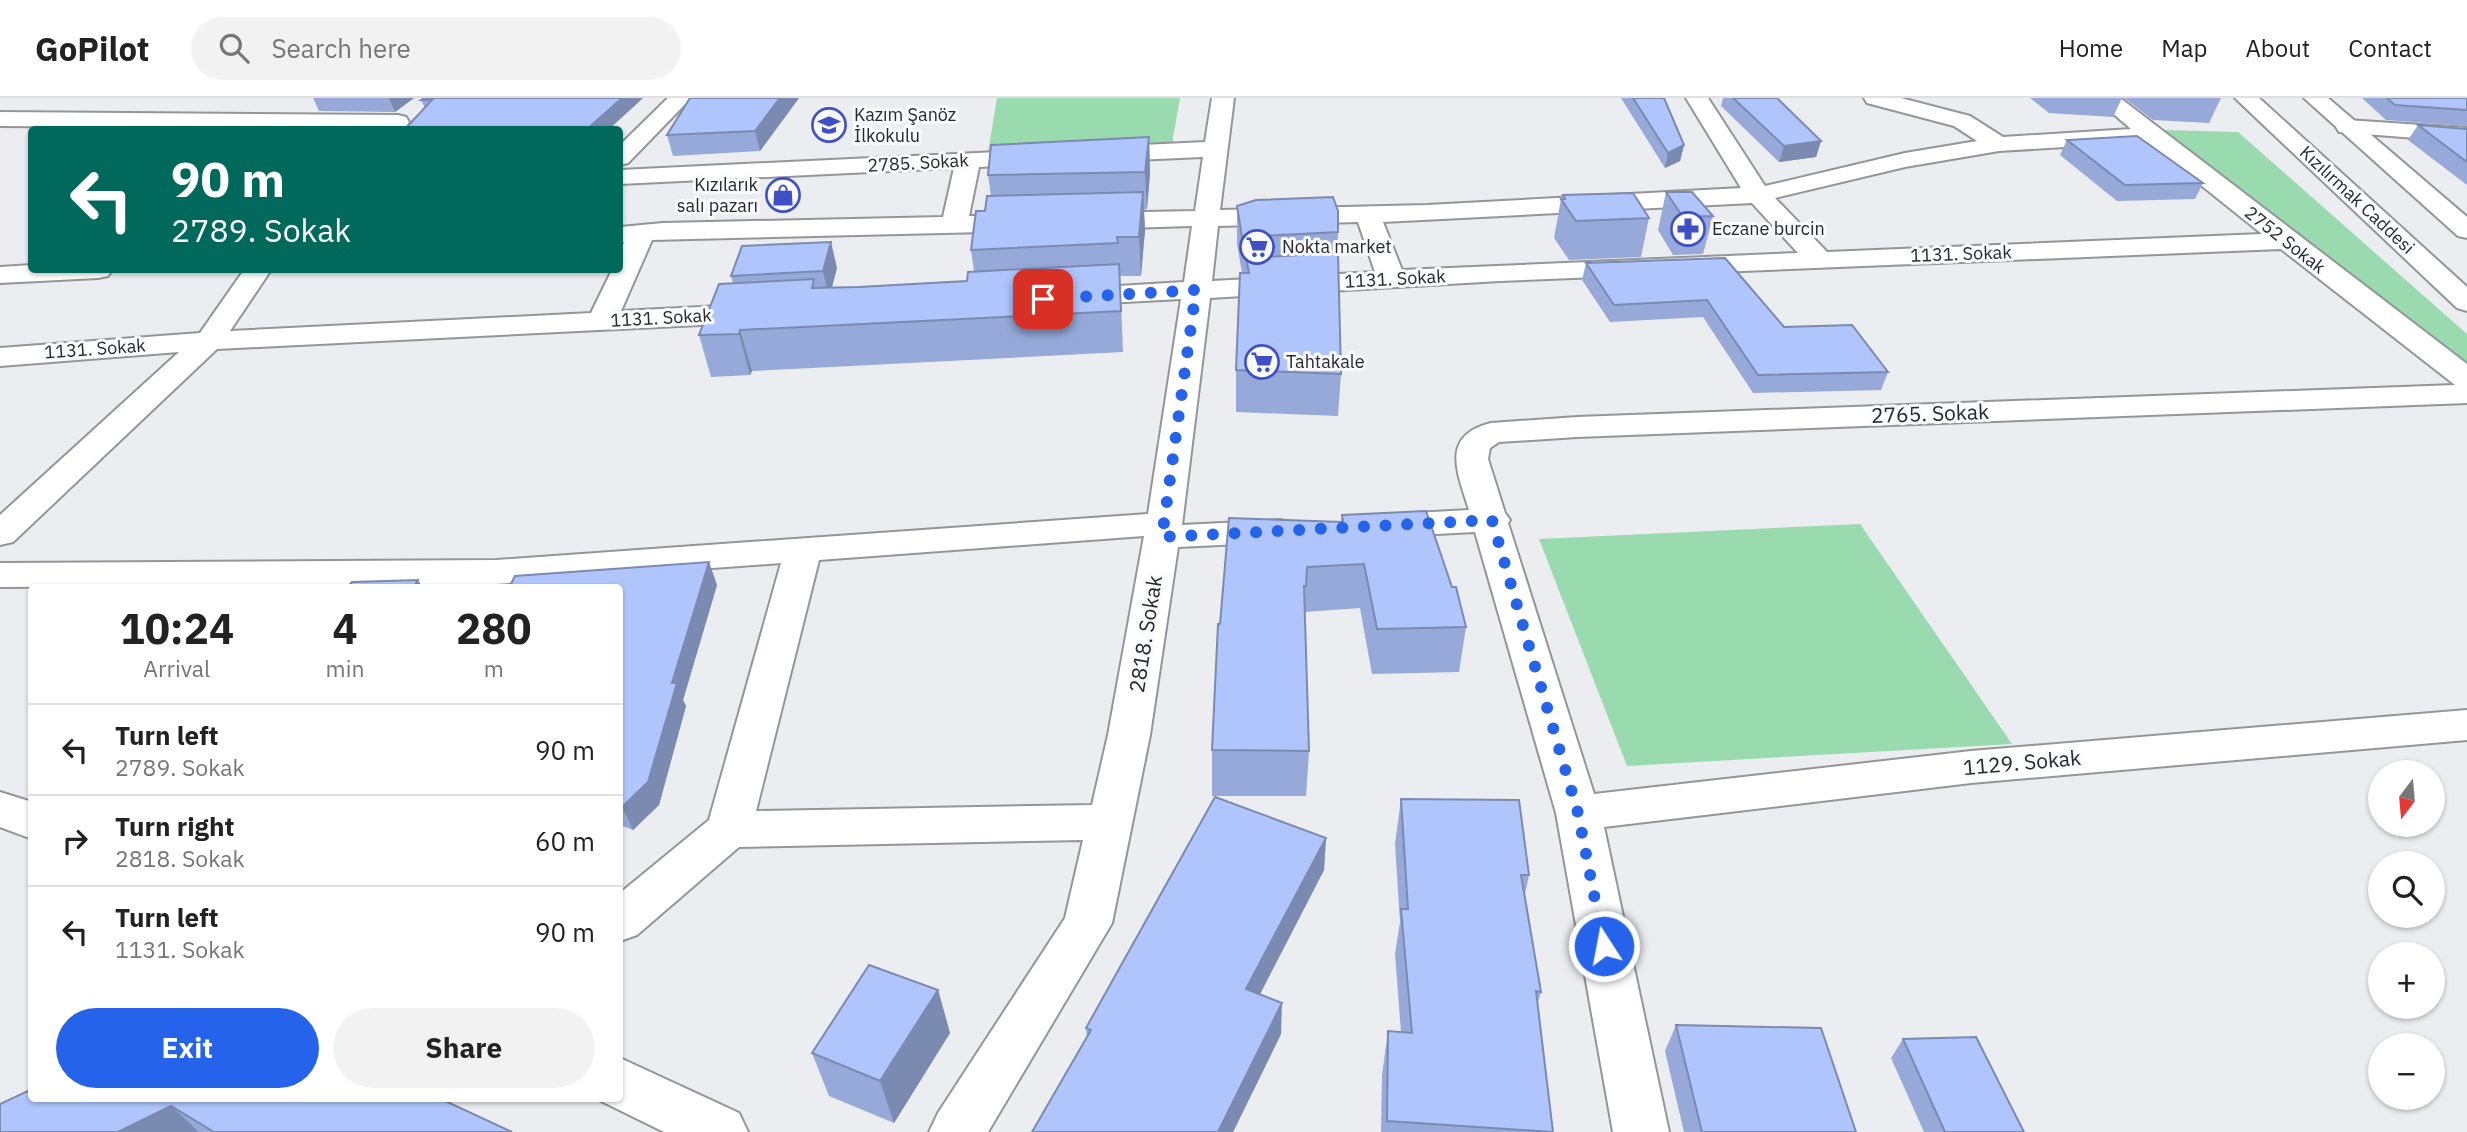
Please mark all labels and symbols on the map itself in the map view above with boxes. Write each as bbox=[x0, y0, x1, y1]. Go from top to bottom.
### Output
place label: Kazım Şanöz İlkokulu bbox=[854, 103, 956, 147]
school or university icon: Kazım Şanöz İlkokulu bbox=[810, 106, 848, 144]
street label: Kızılırmak Caddesi bbox=[2295, 141, 2419, 259]
street label: 2785. Sokak bbox=[867, 148, 970, 177]
place label: Kızılarık salı pazarı bbox=[677, 173, 759, 217]
shop icon: Kızılarık salı pazarı bbox=[764, 176, 802, 214]
street label: 2752 Sokak bbox=[2240, 201, 2331, 279]
pharmacy icon: Eczane burcin bbox=[1669, 210, 1707, 248]
place label: Eczane burcin bbox=[1712, 217, 1825, 240]
supermarket icon: Nokta market bbox=[1238, 228, 1276, 266]
place label: Nokta market bbox=[1282, 235, 1392, 258]
street label: 1131. Sokak bbox=[1910, 240, 2013, 267]
street label: 1131. Sokak bbox=[1344, 264, 1447, 293]
pin bbox=[1013, 269, 1073, 329]
street label: 1131. Sokak bbox=[610, 303, 713, 332]
street label: 1131. Sokak bbox=[44, 333, 147, 364]
supermarket icon: Tahtakale bbox=[1243, 343, 1281, 381]
place label: Tahtakale bbox=[1286, 350, 1365, 373]
street label: 2765. Sokak bbox=[1870, 397, 1990, 429]
street label: 2818. Sokak bbox=[1122, 573, 1168, 694]
street label: 1129. Sokak bbox=[1962, 743, 2082, 781]
north arrow bbox=[2368, 760, 2445, 836]
position arrow bbox=[1567, 909, 1641, 983]

